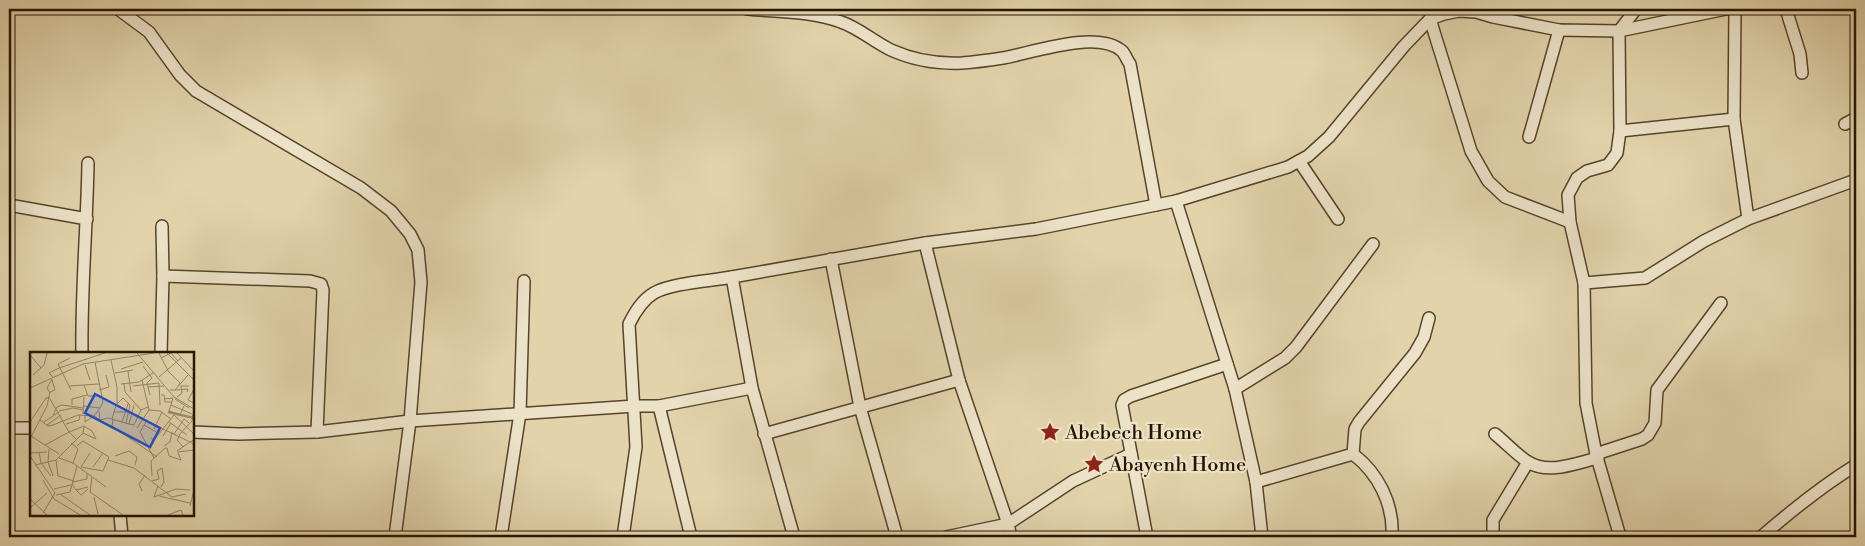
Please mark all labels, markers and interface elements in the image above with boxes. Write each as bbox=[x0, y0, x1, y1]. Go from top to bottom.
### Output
inset map bbox=[30, 352, 194, 516]
place icon: Abebech Home bbox=[1039, 421, 1061, 443]
place label: Abebech Home bbox=[1064, 421, 1202, 446]
place icon: Abayenh Home bbox=[1083, 453, 1105, 475]
place label: Abayenh Home bbox=[1108, 453, 1246, 478]

